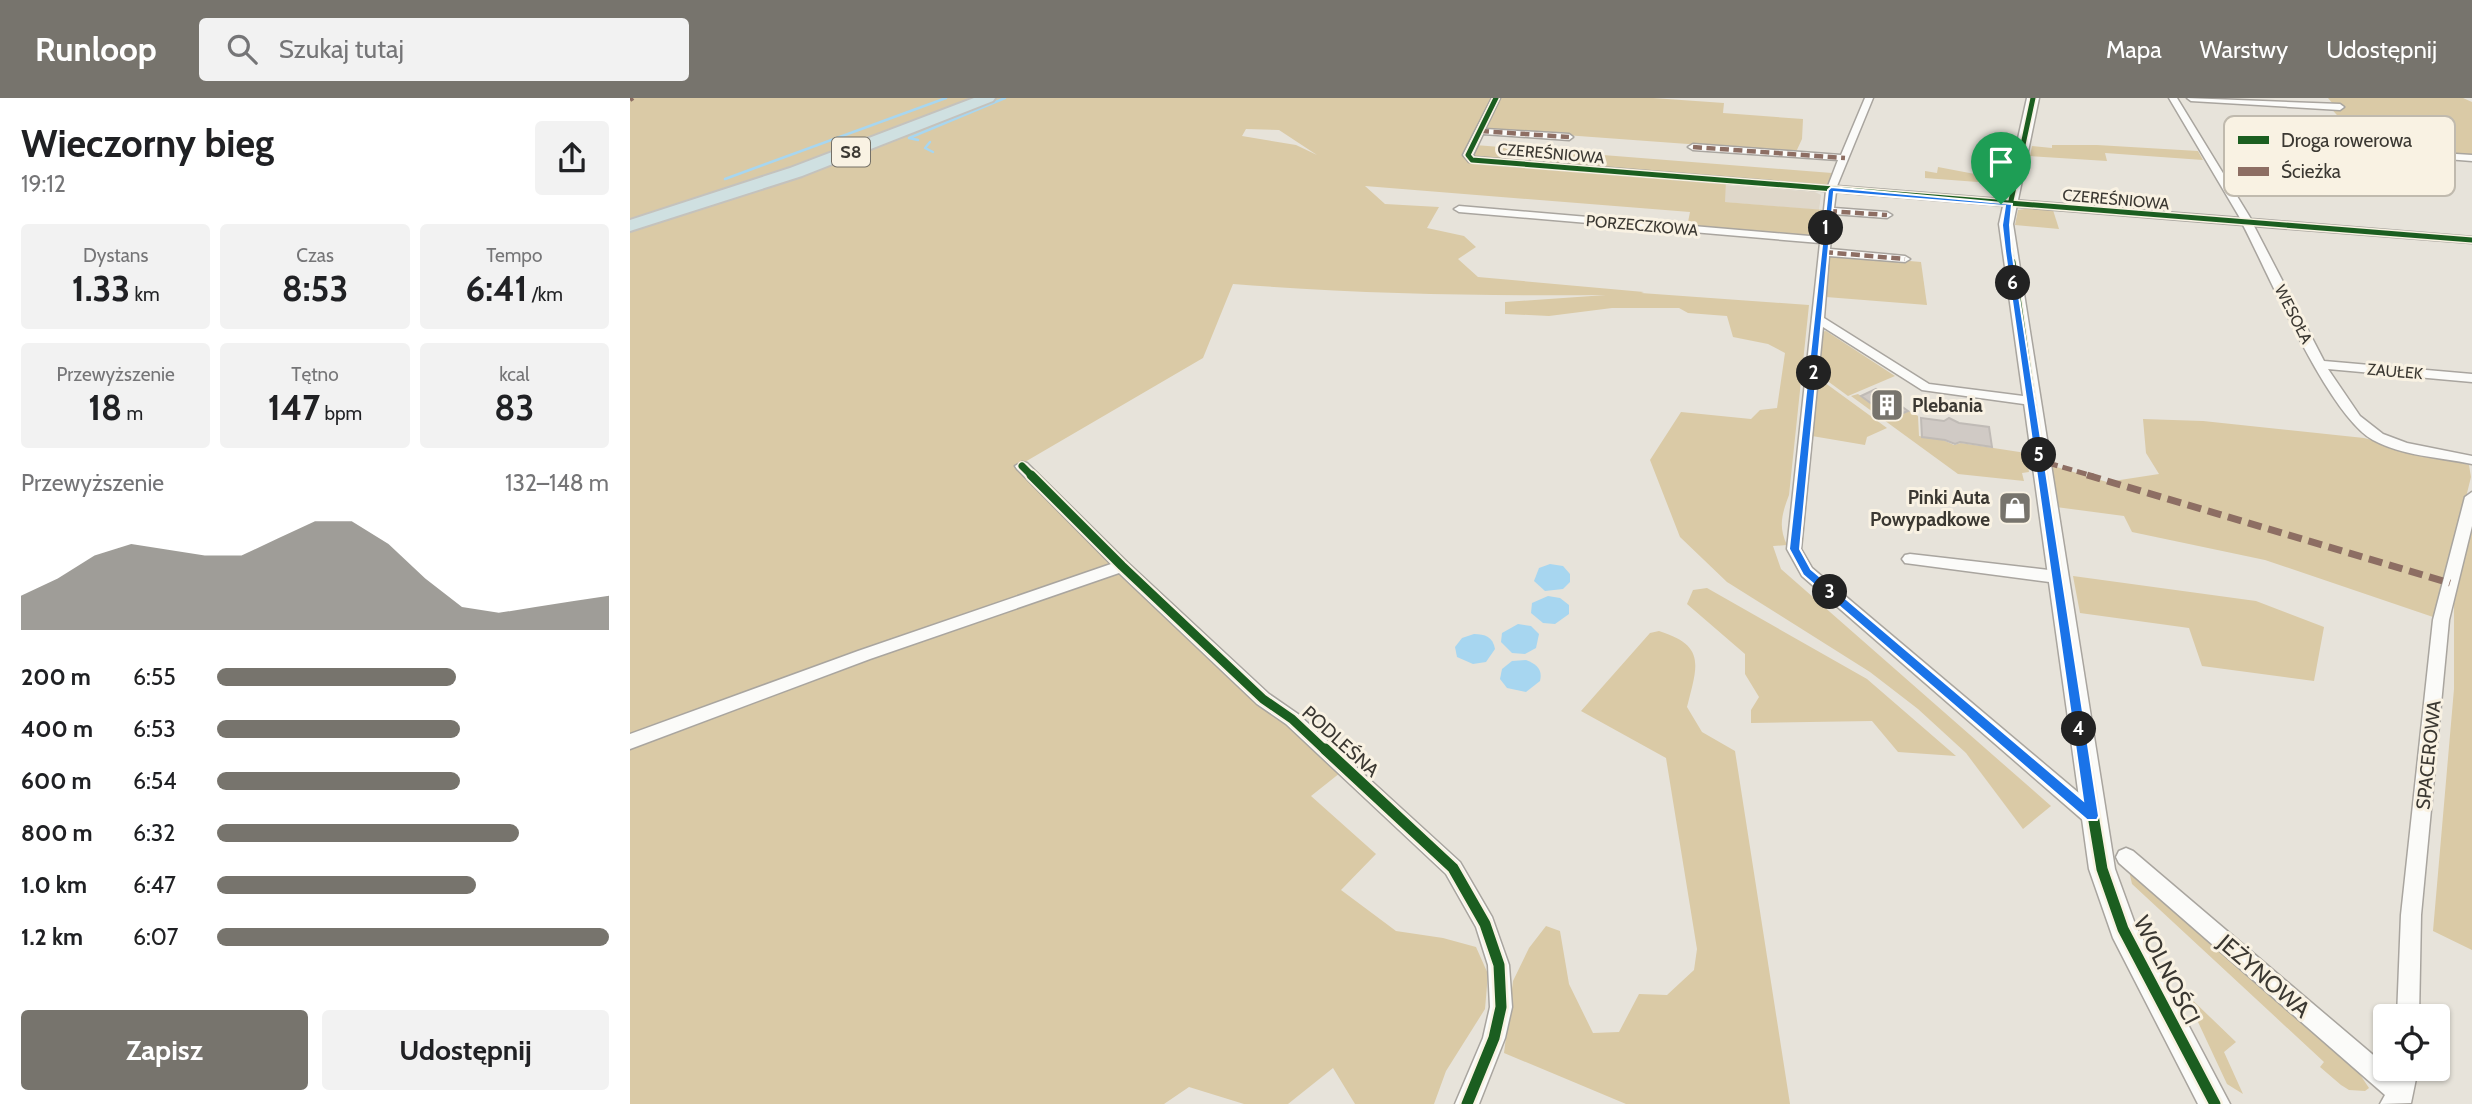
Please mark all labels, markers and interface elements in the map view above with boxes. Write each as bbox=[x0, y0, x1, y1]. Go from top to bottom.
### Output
search box bbox=[199, 18, 689, 81]
text: Runloop bbox=[35, 29, 157, 69]
icon: search bbox=[223, 30, 261, 68]
text: Szukaj tutaj bbox=[279, 33, 404, 65]
text: Mapa bbox=[2106, 35, 2162, 64]
text: Warstwy bbox=[2200, 35, 2288, 64]
text: Udostępnij bbox=[2326, 35, 2437, 64]
legend bbox=[2224, 116, 2455, 196]
text: Wieczorny bieg bbox=[21, 120, 274, 167]
button: share bbox=[535, 121, 609, 195]
text: Droga rowerowa bbox=[2281, 129, 2412, 152]
pin bbox=[1971, 132, 2031, 204]
road number: S8 bbox=[832, 138, 870, 166]
street label: CZEREŚNIOWA bbox=[1497, 139, 1605, 168]
icon: arrive bbox=[1982, 143, 2020, 181]
text: Ścieżka bbox=[2281, 159, 2341, 183]
text: 19:12 bbox=[21, 170, 66, 198]
street label: CZEREŚNIOWA bbox=[2062, 185, 2170, 214]
street label: PORZECZKOWA bbox=[1585, 211, 1699, 240]
pin: 1 bbox=[1808, 211, 1844, 246]
text: 1 bbox=[1822, 216, 1829, 239]
text: Dystans bbox=[83, 244, 148, 267]
text: Czas bbox=[296, 244, 334, 267]
text: Tempo bbox=[486, 244, 542, 267]
pin: 6 bbox=[1996, 266, 2030, 300]
text: 1.33 bbox=[72, 267, 130, 310]
text: 8:53 bbox=[282, 267, 348, 310]
text: 6:41 bbox=[466, 267, 527, 310]
text: 6 bbox=[2007, 271, 2018, 294]
street label: WESOŁA bbox=[2271, 282, 2317, 347]
text: km bbox=[130, 283, 160, 306]
text: /km bbox=[527, 283, 563, 306]
pin: 2 bbox=[1796, 356, 1832, 390]
street label: ZAUŁEK bbox=[2366, 360, 2424, 383]
text: 2 bbox=[1808, 361, 1819, 384]
text: Przewyższenie bbox=[57, 363, 175, 386]
text: Tętno bbox=[291, 363, 339, 386]
text: kcal bbox=[499, 363, 529, 386]
text: 18 bbox=[88, 386, 122, 429]
text: 147 bbox=[268, 386, 320, 429]
text: 83 bbox=[494, 386, 534, 429]
building icon: Plebania bbox=[1868, 386, 1906, 424]
place label: Plebania bbox=[1912, 394, 1983, 417]
text: m bbox=[122, 402, 143, 425]
text: bpm bbox=[320, 402, 362, 425]
pin: 5 bbox=[2022, 438, 2056, 472]
text: 5 bbox=[2033, 443, 2044, 466]
text: Przewyższenie bbox=[21, 469, 164, 497]
text: 132–148 m bbox=[505, 469, 609, 497]
place label: Pinki Auta Powypadkowe bbox=[1870, 486, 1991, 531]
shop icon: Pinki Auta Powypadkowe bbox=[1996, 489, 2034, 527]
pin: 3 bbox=[1812, 574, 1848, 610]
text: 3 bbox=[1824, 580, 1835, 603]
text: 200 m bbox=[21, 663, 91, 691]
text: 6:55 bbox=[133, 663, 176, 691]
street label: SPACEROWA bbox=[2411, 699, 2446, 811]
street label: PODLEŚNA bbox=[1297, 700, 1385, 782]
pin: 4 bbox=[2062, 712, 2096, 746]
text: 400 m bbox=[21, 715, 93, 743]
text: 6:53 bbox=[133, 715, 176, 743]
text: 4 bbox=[2073, 717, 2084, 740]
text: 600 m bbox=[21, 767, 92, 795]
text: 6:54 bbox=[133, 767, 177, 795]
text: 800 m bbox=[21, 819, 93, 847]
text: 6:32 bbox=[133, 819, 175, 847]
text: 1.0 km bbox=[21, 871, 87, 899]
text: 6:47 bbox=[133, 871, 176, 899]
street label: WOLNOŚCI bbox=[2128, 911, 2206, 1029]
text: 1.2 km bbox=[21, 923, 83, 951]
text: 6:07 bbox=[133, 923, 178, 951]
street label: JEŻYNOWA bbox=[2211, 928, 2316, 1024]
map controls bbox=[2373, 1004, 2450, 1081]
button: locate bbox=[2373, 1004, 2450, 1081]
button: Zapisz bbox=[21, 1010, 308, 1090]
button: Udostępnij bbox=[322, 1010, 609, 1090]

